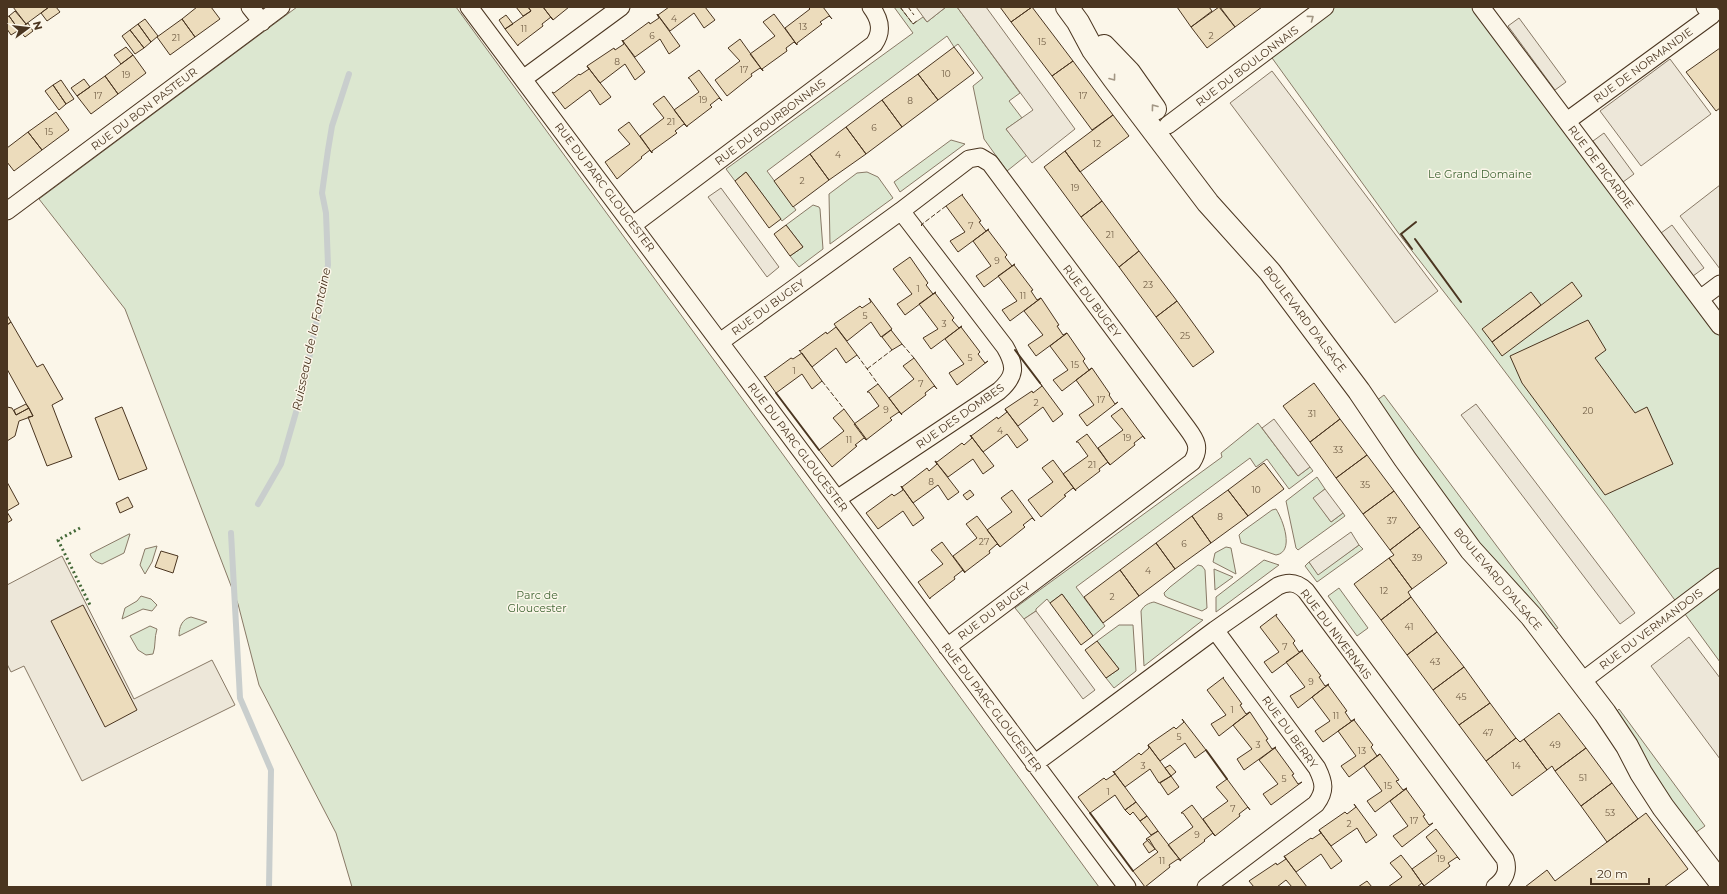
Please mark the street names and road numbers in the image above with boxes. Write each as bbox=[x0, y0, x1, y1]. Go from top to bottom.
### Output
street label: RUE DU BOULONNAIS bbox=[1193, 23, 1301, 109]
street label: RUE DE NORMANDIE bbox=[1591, 24, 1695, 106]
street label: RUE DU BON PASTEUR bbox=[88, 64, 200, 153]
street label: RUE DU BOURBONNAIS bbox=[712, 76, 828, 168]
street label: RUE DU PARC GLOUCESTER bbox=[552, 120, 658, 254]
street label: RUE DE PICARDIE bbox=[1565, 123, 1637, 211]
street label: RUE DU BUGEY bbox=[1060, 262, 1124, 340]
street label: BOULEVARD D'ALSACE bbox=[1260, 263, 1350, 375]
street label: RUE DU BUGEY bbox=[729, 276, 807, 338]
street label: RUE DU PARC GLOUCESTER bbox=[745, 380, 851, 514]
street label: RUE DES DOMBES bbox=[913, 380, 1007, 452]
street label: BOULEVARD D'ALSACE bbox=[1451, 525, 1545, 633]
street label: RUE DU BUGEY bbox=[955, 579, 1033, 643]
street label: RUE DU VERMANDOIS bbox=[1596, 585, 1706, 673]
street label: RUE DU NIVERNAIS bbox=[1297, 586, 1375, 682]
street label: RUE DU PARC GLOUCESTER bbox=[939, 640, 1045, 774]
street label: RUE DU BERRY bbox=[1259, 693, 1321, 771]

